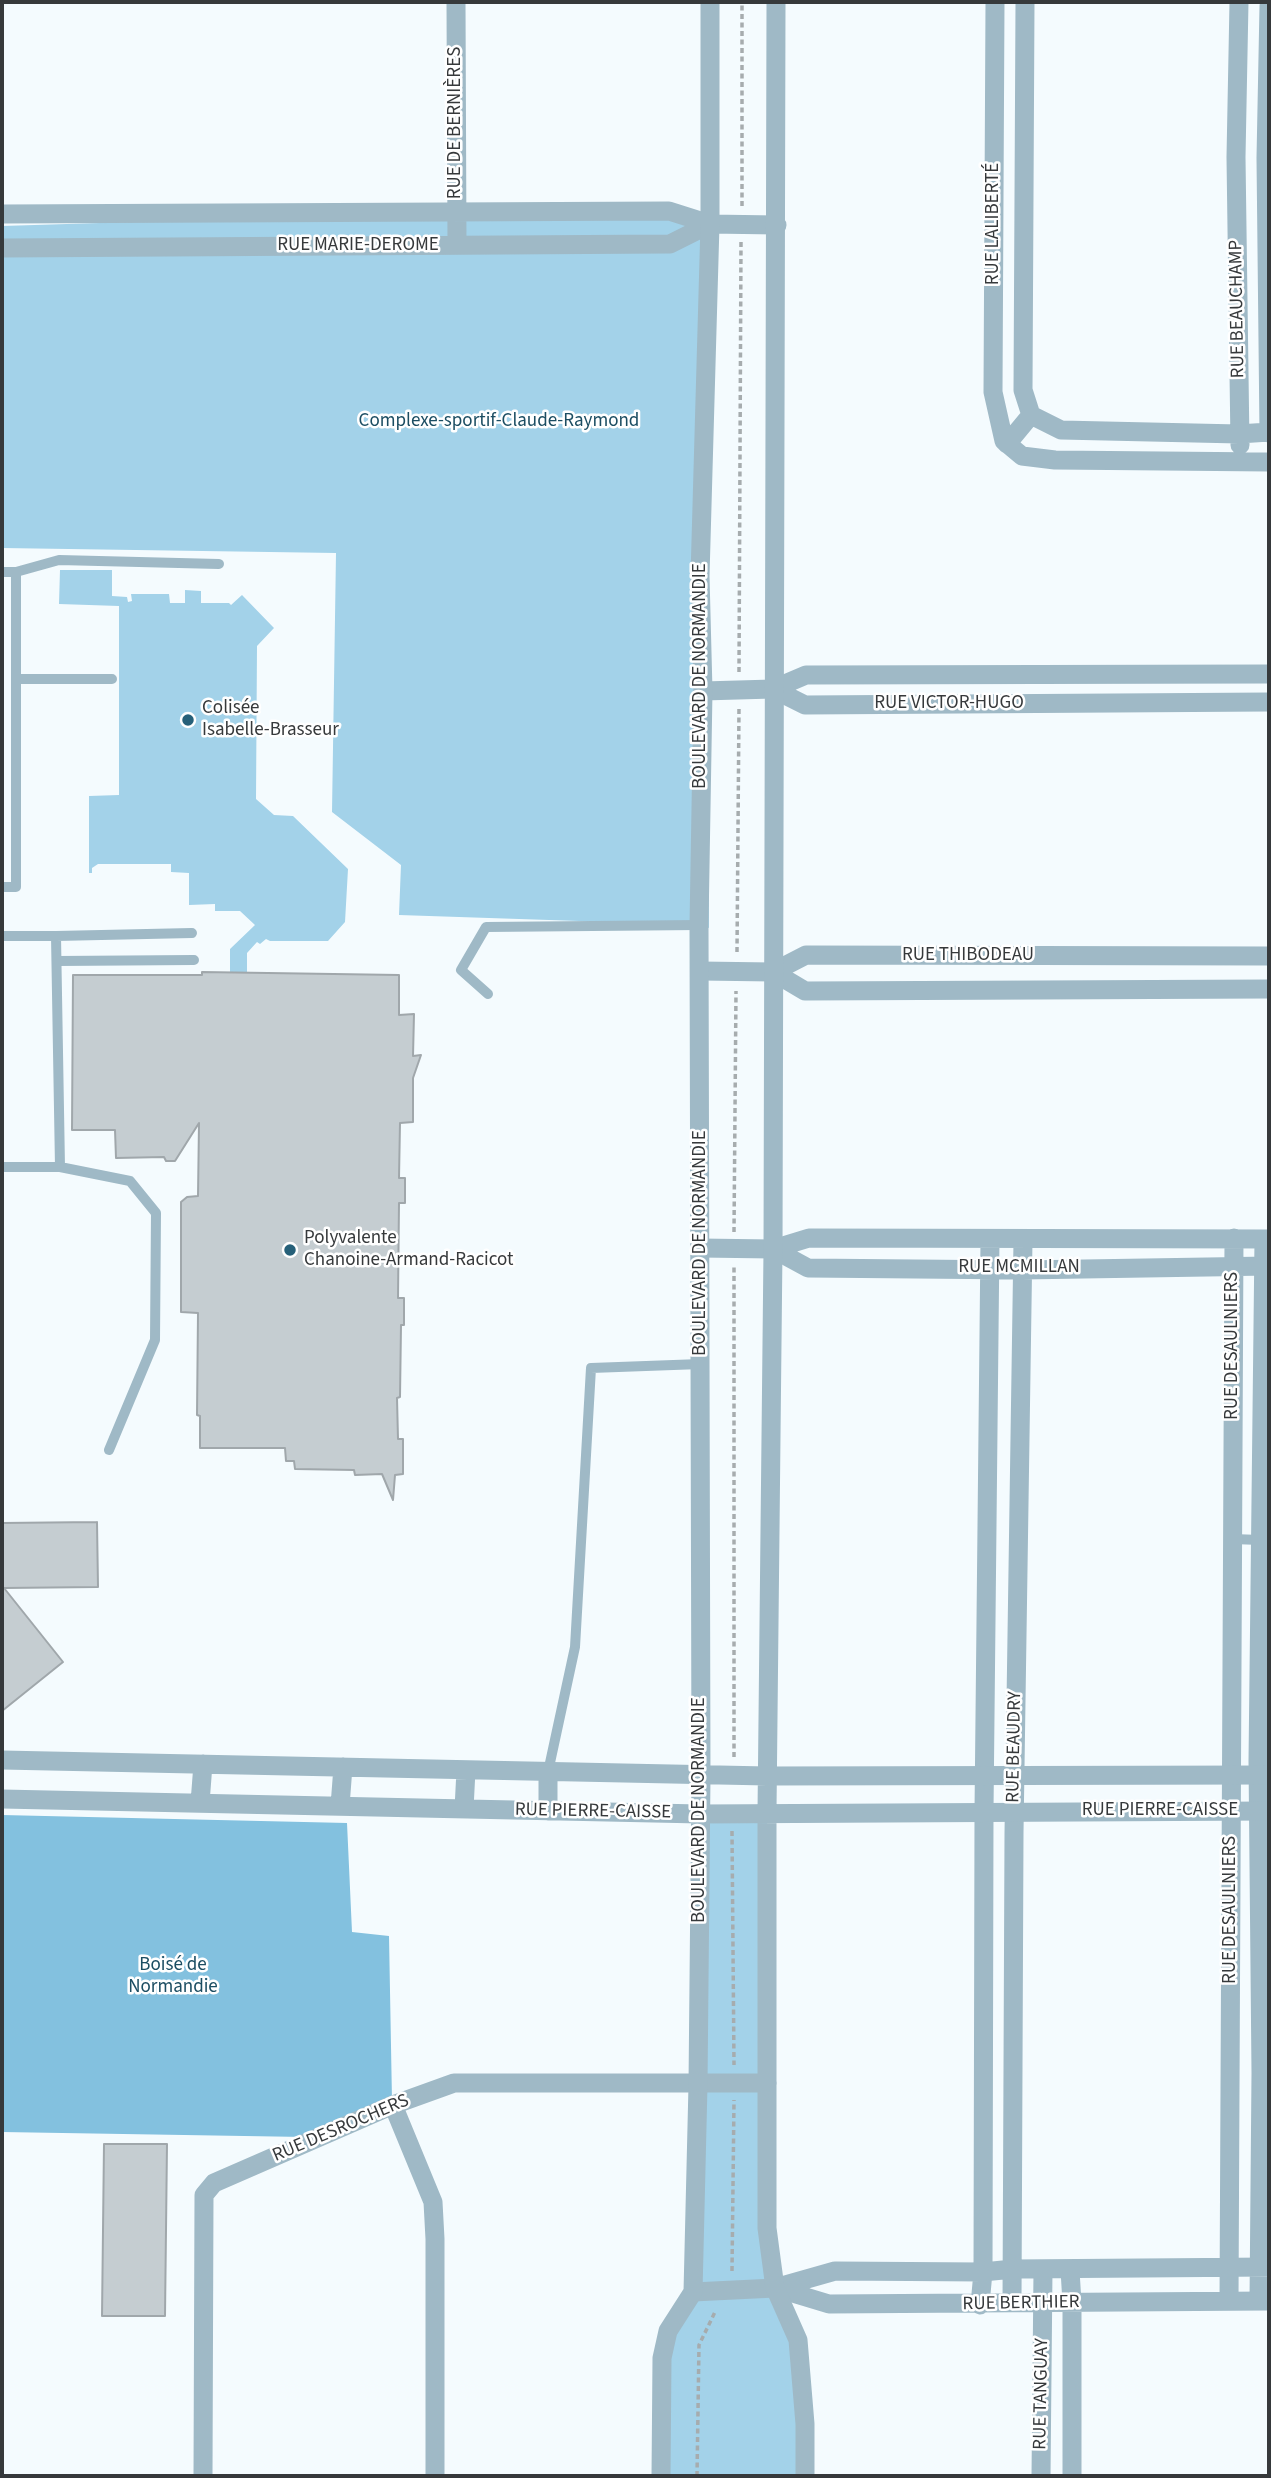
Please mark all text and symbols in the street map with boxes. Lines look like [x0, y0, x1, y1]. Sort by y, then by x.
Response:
street label: RUE DE BERNIÈRES [445, 47, 467, 199]
street label: RUE LALIBERTÉ [983, 163, 1005, 285]
street label: RUE MARIE-DEROME [277, 235, 439, 257]
street label: RUE BEAUCHAMP [1225, 240, 1251, 378]
park label: Complexe-sportif-Claude-Raymond [359, 411, 639, 433]
street label: BOULEVARD DE NORMANDIE [690, 563, 712, 789]
street label: RUE VICTOR-HUGO [874, 693, 1024, 715]
place label: Colisée Isabelle-Brasseur [202, 698, 339, 742]
marker: Colisée Isabelle-Brasseur [180, 712, 196, 728]
street label: RUE THIBODEAU [902, 945, 1034, 967]
street label: BOULEVARD DE NORMANDIE [690, 1130, 712, 1356]
place label: Polyvalente Chanoine-Armand-Racicot [304, 1228, 513, 1272]
marker: Polyvalente Chanoine-Armand-Racicot [282, 1242, 298, 1258]
street label: RUE MCMILLAN [958, 1257, 1080, 1279]
street label: RUE DESAULNIERS [1222, 1272, 1244, 1420]
street label: RUE BEAUDRY [1003, 1691, 1027, 1803]
street label: BOULEVARD DE NORMANDIE [689, 1697, 711, 1923]
street label: RUE PIERRE-CAISSE [515, 1799, 671, 1825]
street label: RUE PIERRE-CAISSE [1082, 1800, 1238, 1822]
street label: RUE DESAULNIERS [1220, 1836, 1242, 1984]
park label: Boisé de Normandie [128, 1955, 218, 1999]
street label: RUE DESROCHERS [269, 2090, 413, 2168]
street label: RUE BERTHIER [962, 2292, 1080, 2316]
street label: RUE TANGUAY [1030, 2338, 1054, 2450]

